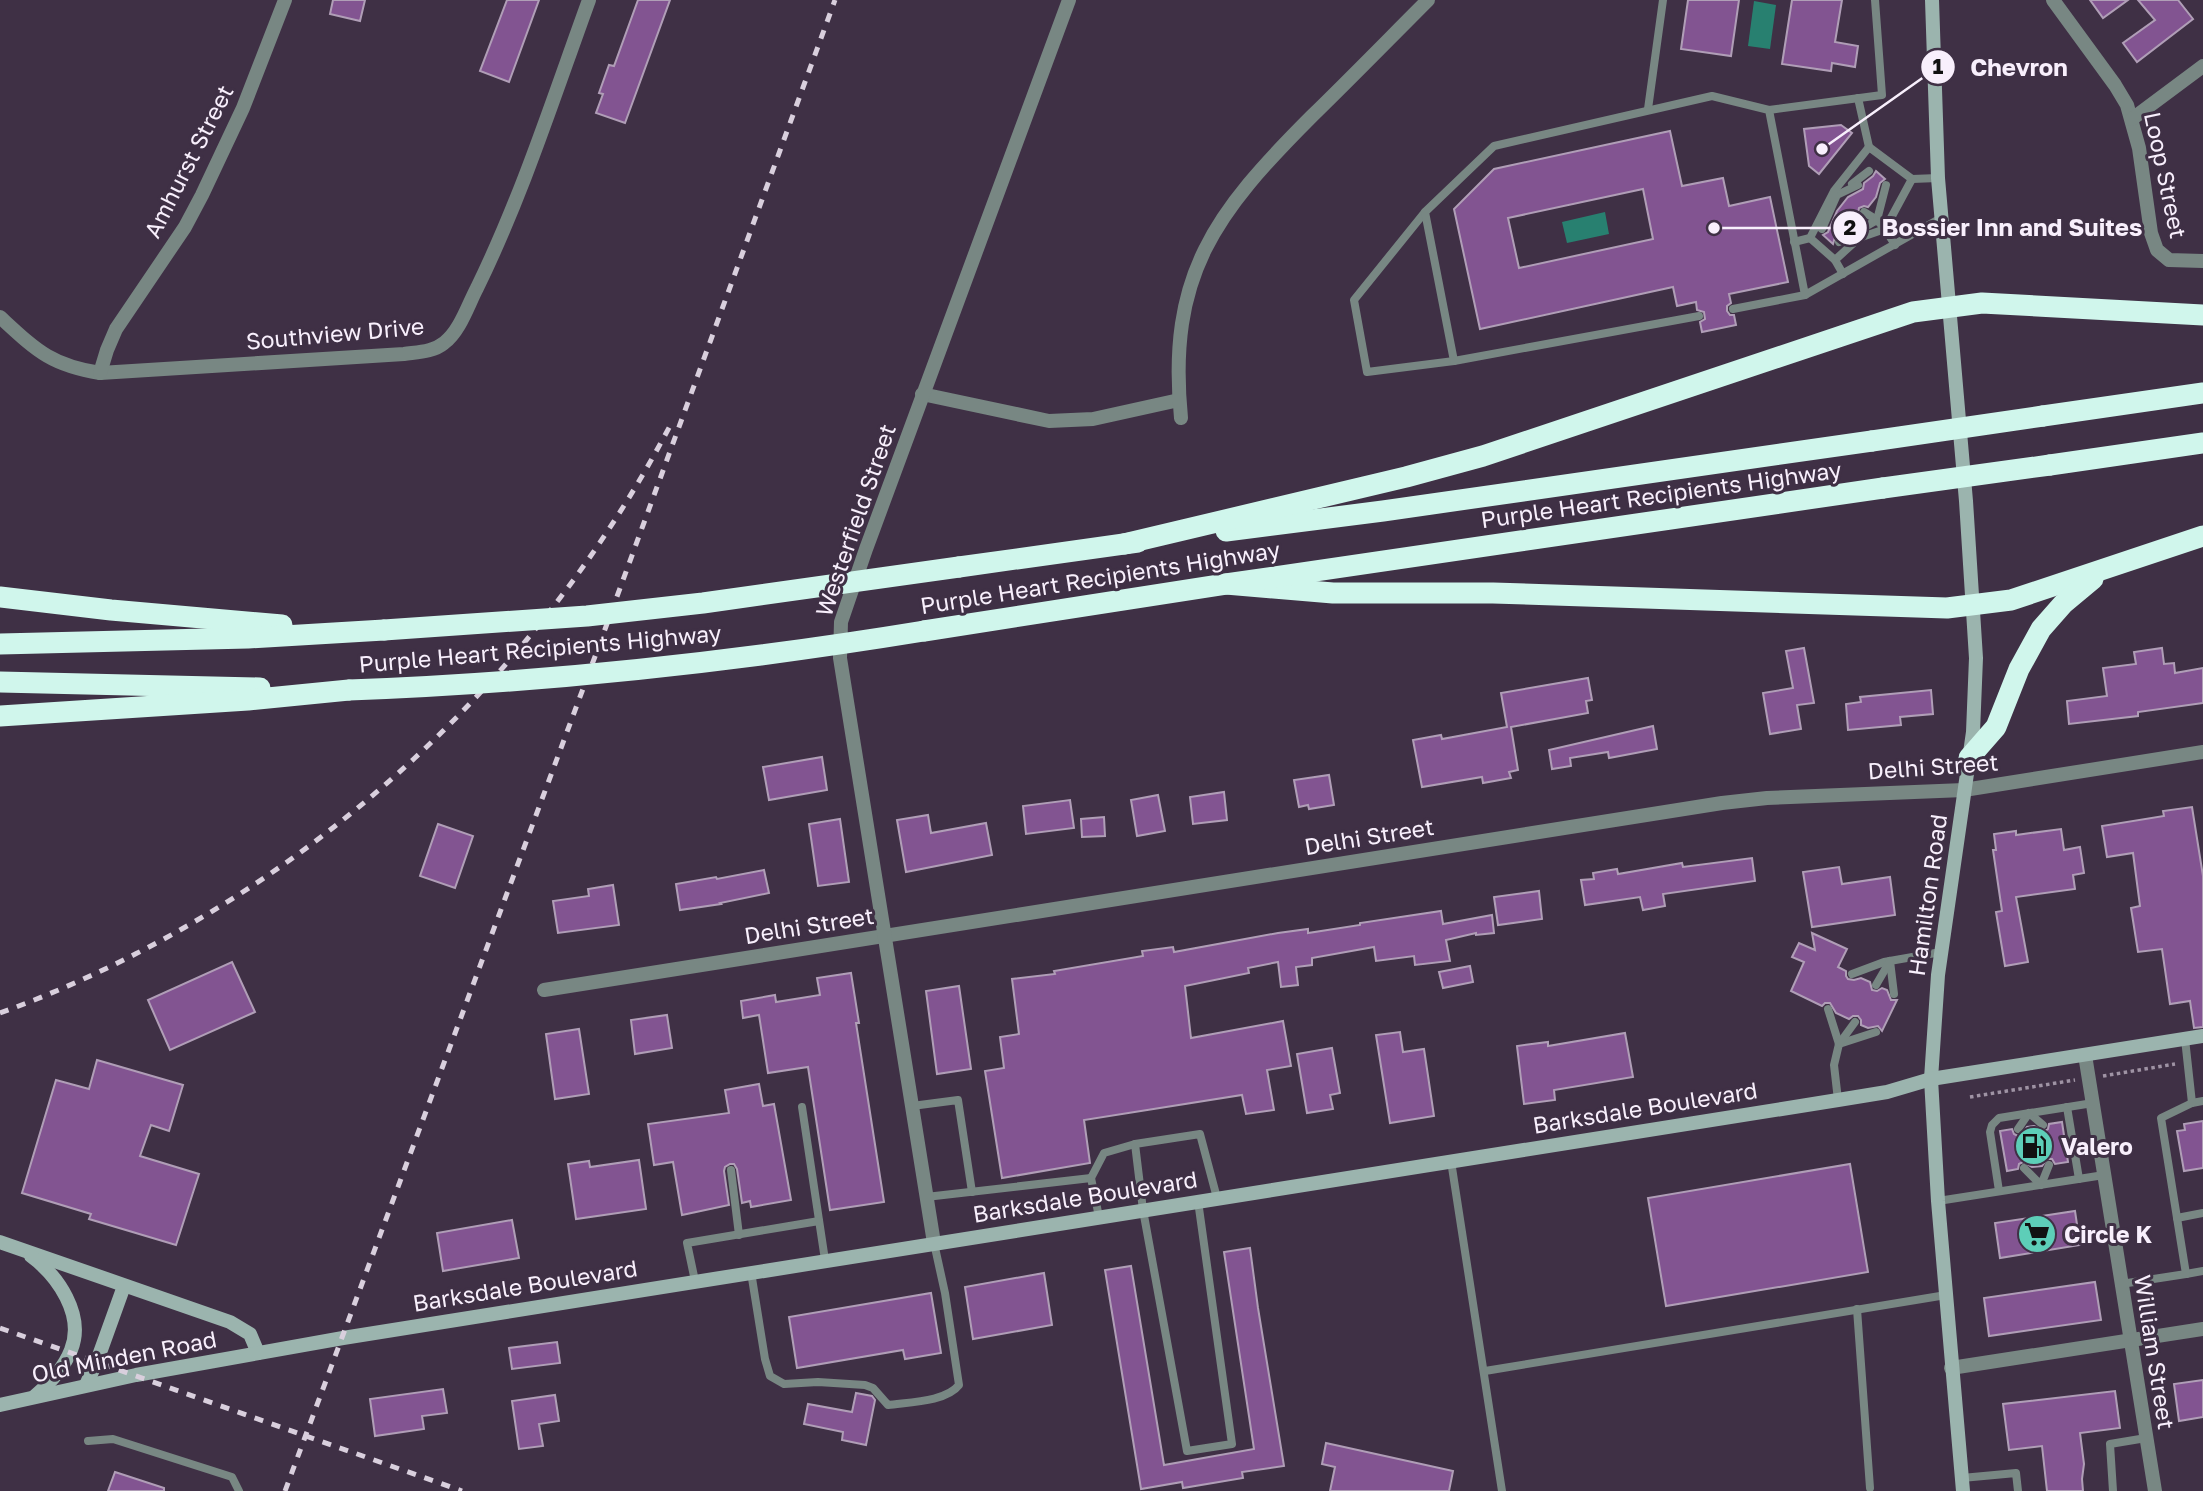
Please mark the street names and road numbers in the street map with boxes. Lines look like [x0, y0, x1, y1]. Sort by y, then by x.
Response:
street label: Amhurst Street [137, 80, 239, 242]
street label: Loop Street [2139, 109, 2193, 241]
street label: Southview Drive [245, 311, 425, 355]
street label: Westerfield Street [809, 420, 901, 620]
street label: Purple Heart Recipients Highway [1479, 455, 1843, 533]
street label: Purple Heart Recipients Highway [918, 535, 1282, 619]
street label: Purple Heart Recipients Highway [357, 618, 723, 678]
street label: Delhi Street [1867, 747, 1999, 785]
street label: Delhi Street [1302, 812, 1436, 860]
street label: Hamilton Road [1902, 812, 1952, 978]
street label: Delhi Street [742, 901, 876, 949]
street label: Barksdale Boulevard [1531, 1075, 1759, 1139]
street label: Barksdale Boulevard [971, 1164, 1199, 1228]
street label: Barksdale Boulevard [411, 1253, 639, 1317]
street label: William Street [2129, 1273, 2181, 1431]
street label: Old Minden Road [29, 1324, 219, 1388]

